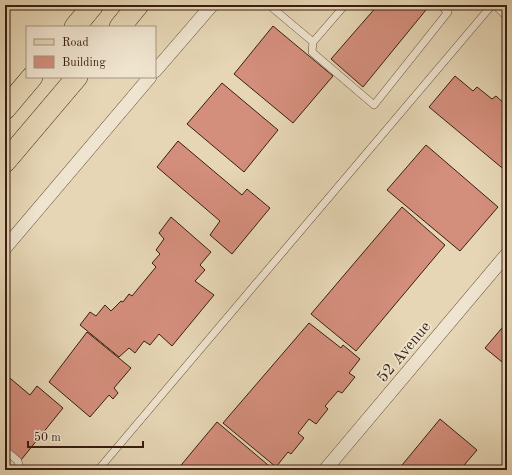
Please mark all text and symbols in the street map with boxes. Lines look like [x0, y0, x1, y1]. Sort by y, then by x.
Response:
legend [26, 26, 156, 78]
text: Road [62, 37, 89, 49]
text: Building [62, 57, 106, 69]
street label: 52 Avenue [375, 319, 434, 386]
scale bar [28, 423, 143, 449]
text: 50 m [34, 431, 61, 444]

